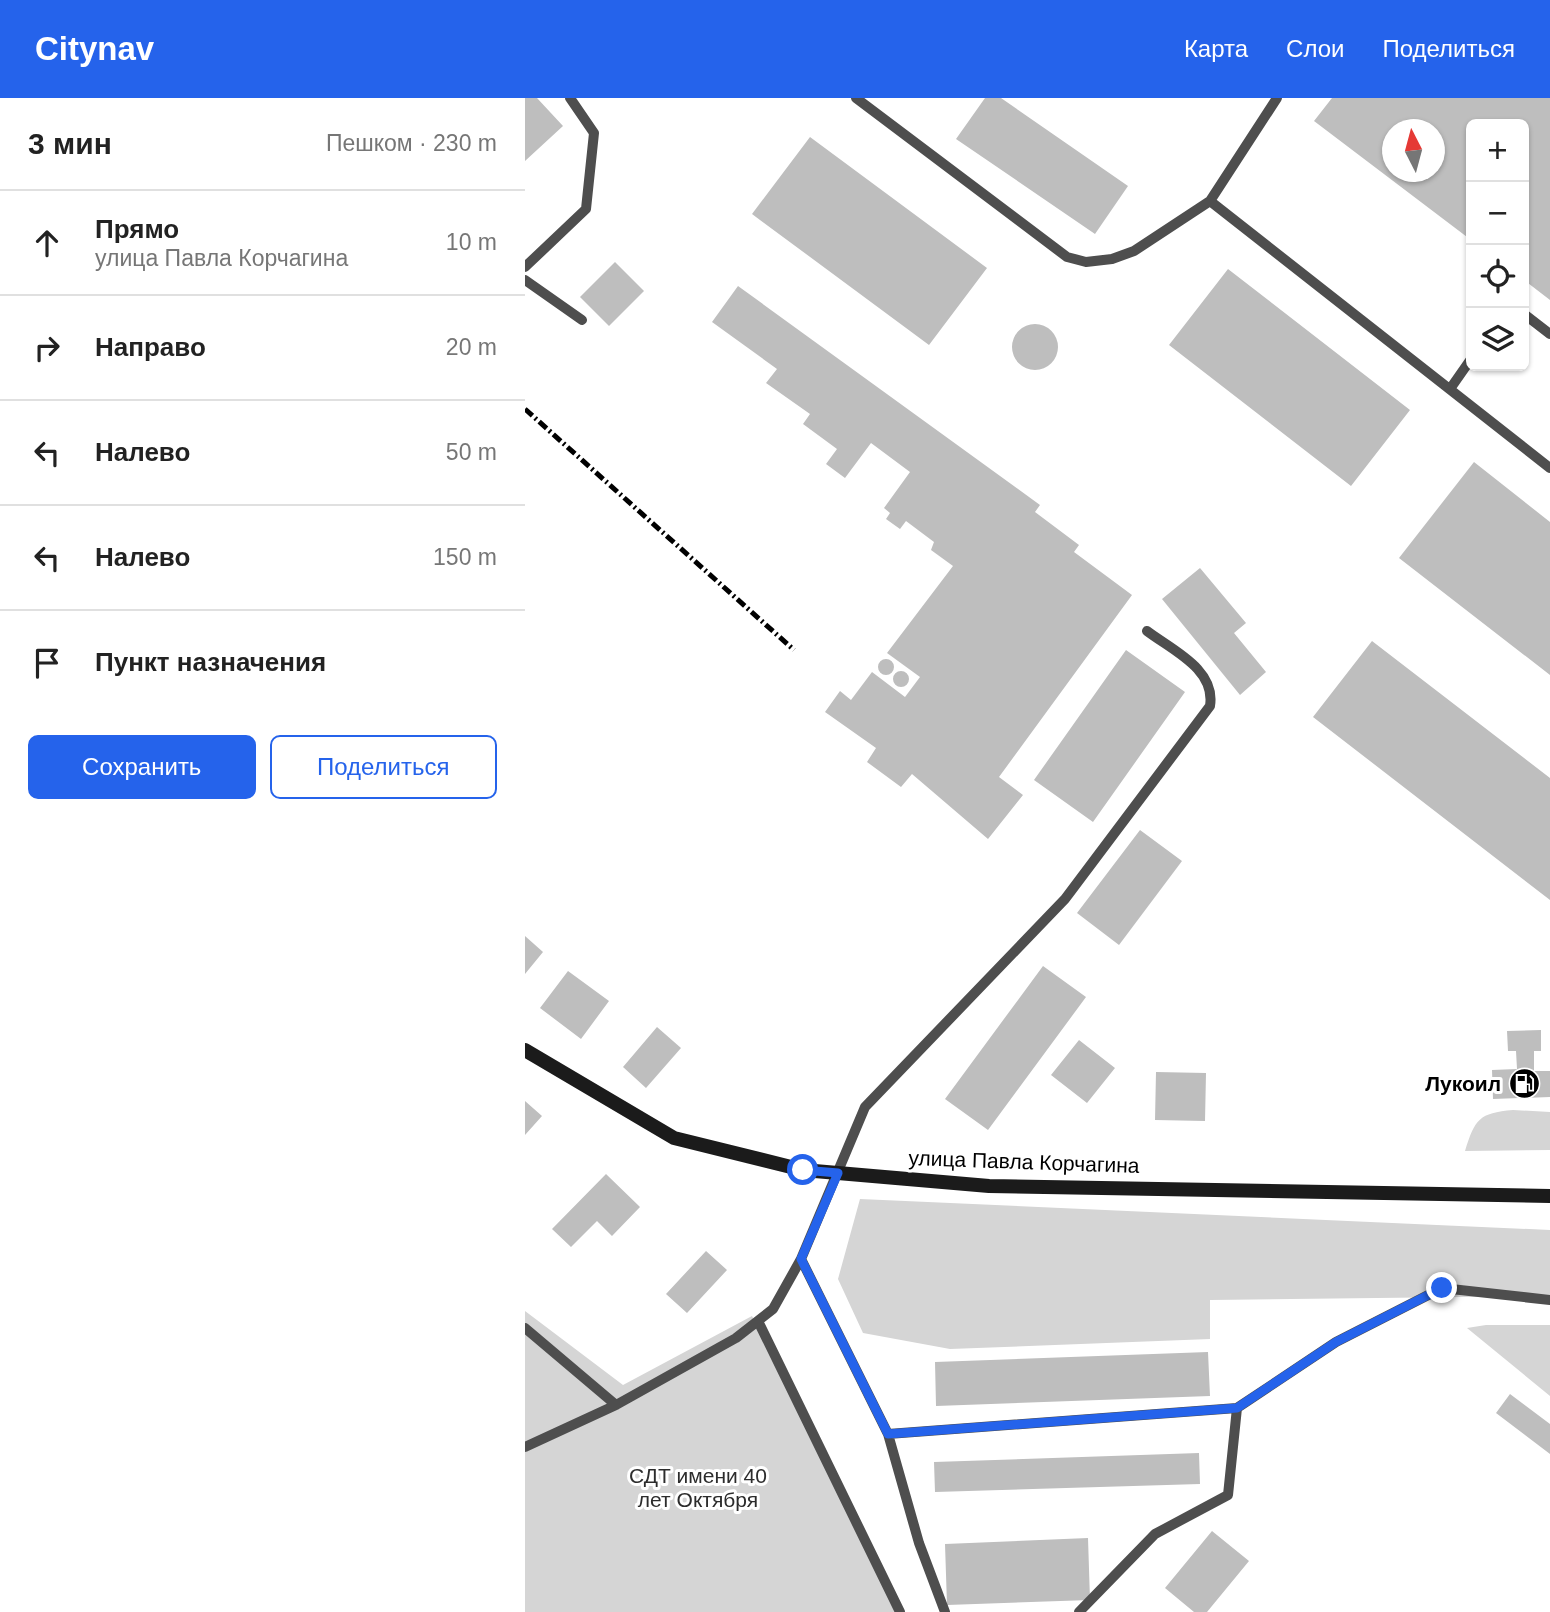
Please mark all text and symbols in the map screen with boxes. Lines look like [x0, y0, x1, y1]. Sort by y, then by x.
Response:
text: Citynav [35, 30, 154, 67]
text: Карта [1184, 35, 1248, 62]
text: Слои [1286, 35, 1344, 62]
text: Поделиться [1382, 35, 1515, 62]
north arrow [1382, 119, 1445, 182]
map controls [1466, 119, 1529, 371]
button: + [1466, 119, 1529, 182]
text: 3 мин [28, 127, 112, 160]
text: Пешком · 230 m [326, 130, 497, 156]
button: − [1466, 182, 1529, 245]
text: Прямо [95, 214, 179, 244]
icon: ahead [28, 224, 66, 262]
text: 10 m [446, 229, 497, 255]
text: улица Павла Корчагина [95, 245, 348, 271]
button: locate [1466, 245, 1529, 308]
button: layers [1466, 308, 1529, 371]
icon: right [28, 329, 66, 367]
text: Направо [95, 332, 206, 362]
text: 20 m [446, 334, 497, 360]
icon: left [28, 434, 66, 472]
text: Налево [95, 437, 190, 467]
text: 50 m [446, 439, 497, 465]
icon: left [28, 539, 66, 577]
text: Налево [95, 542, 190, 572]
text: 150 m [433, 544, 497, 570]
icon: arrive [28, 644, 66, 682]
text: Пункт назначения [95, 647, 326, 677]
button: Сохранить [28, 735, 256, 799]
button: Поделиться [270, 735, 497, 799]
fuel station icon: Лукоил [1507, 1067, 1541, 1101]
place label: Лукоил [1425, 1072, 1501, 1095]
street label: улица Павла Корчагина [908, 1146, 1140, 1177]
route start [787, 1154, 818, 1185]
route end [1426, 1272, 1457, 1303]
park label: СДТ имени 40 лет Октября [629, 1464, 767, 1511]

